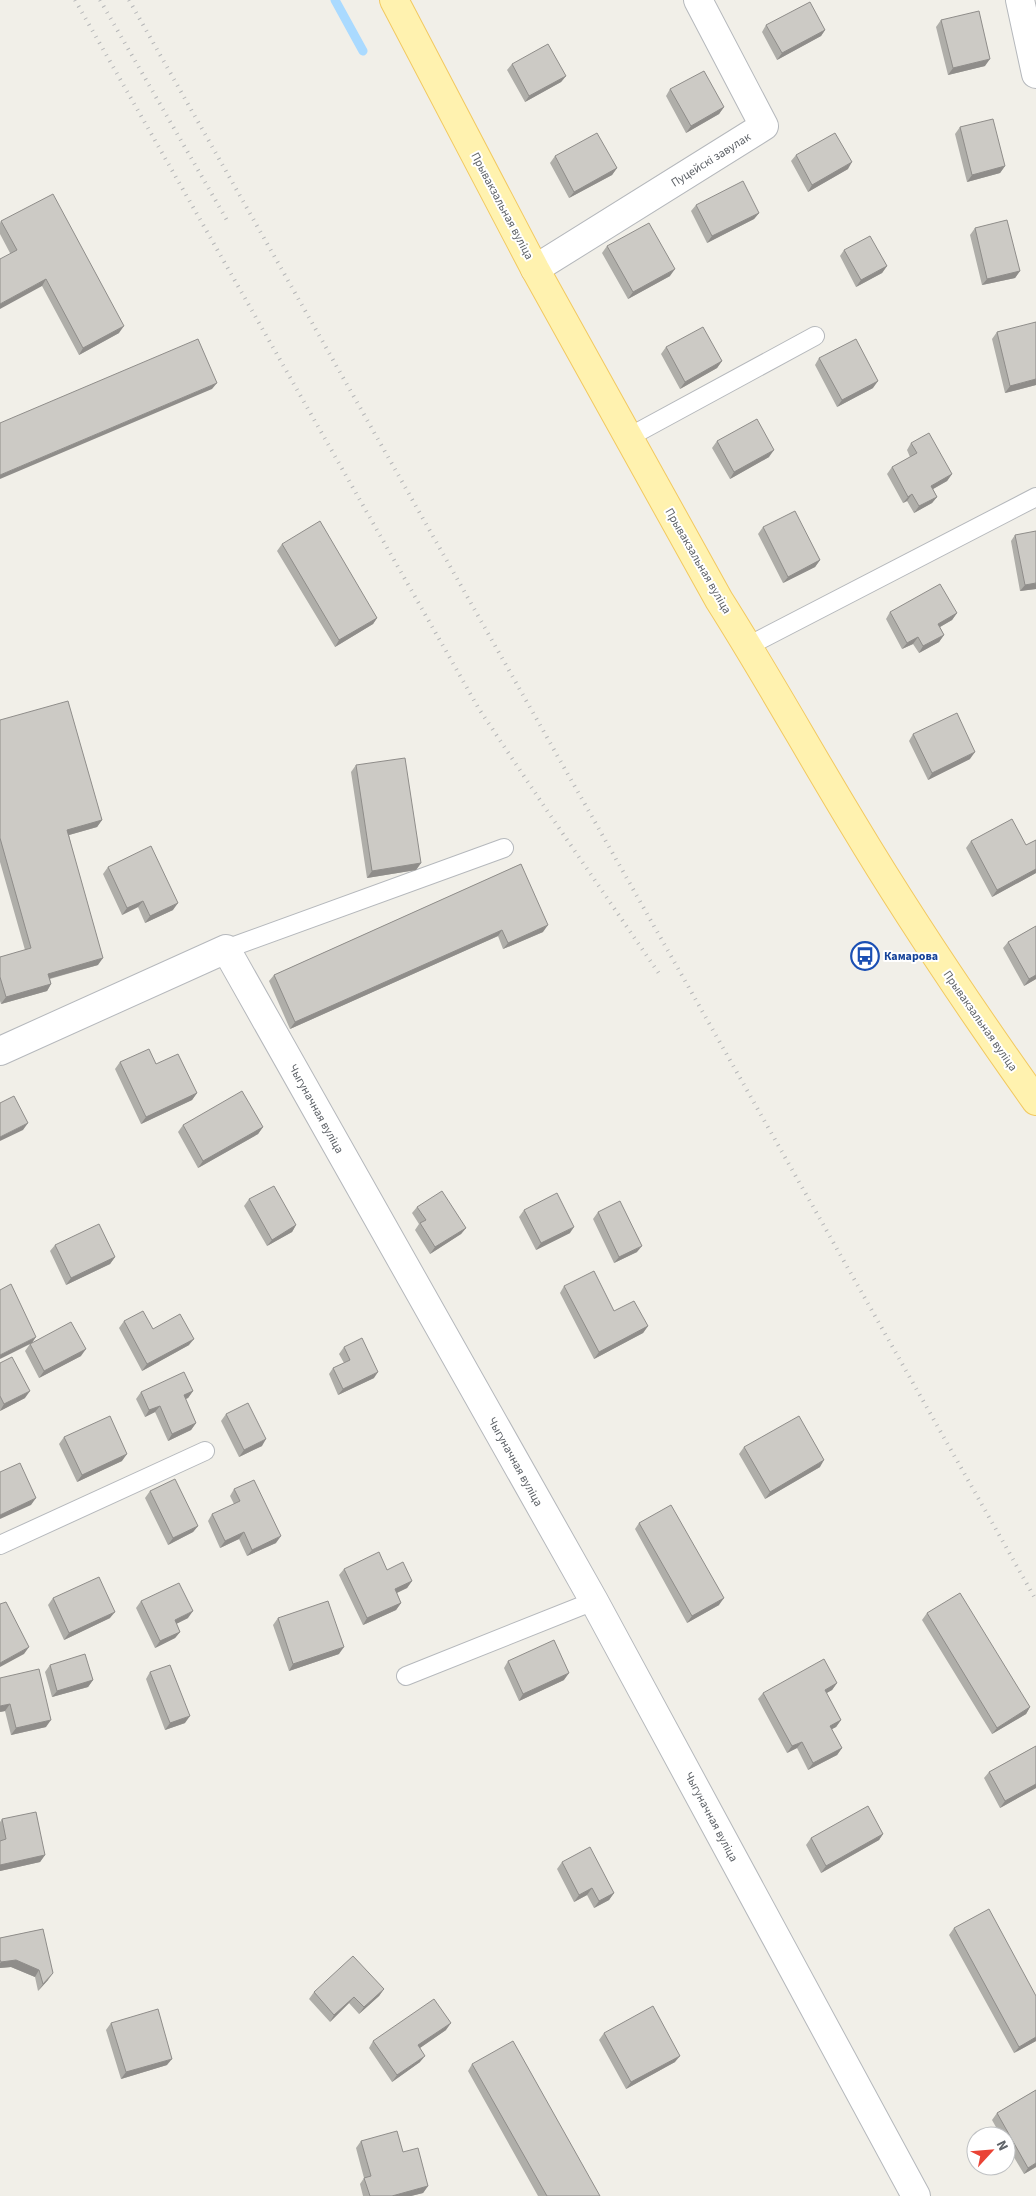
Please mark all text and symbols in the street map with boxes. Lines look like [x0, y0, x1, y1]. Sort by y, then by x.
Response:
street label: Пуцейскі завулак [668, 129, 754, 191]
street label: Прывакзальная вуліца [466, 149, 538, 263]
street label: Прывакзальная вуліца [661, 505, 735, 617]
bus stop icon: Камарова [850, 941, 880, 971]
place label: Камарова [884, 948, 938, 965]
street label: Прывакзальная вуліца [939, 967, 1021, 1075]
street label: Чыгуначная вуліца [284, 1061, 348, 1157]
street label: Чыгуначная вуліца [483, 1414, 547, 1510]
street label: Чыгуначная вуліца [680, 1769, 742, 1865]
north arrow [966, 2126, 1016, 2176]
text: N [991, 2137, 1013, 2154]

